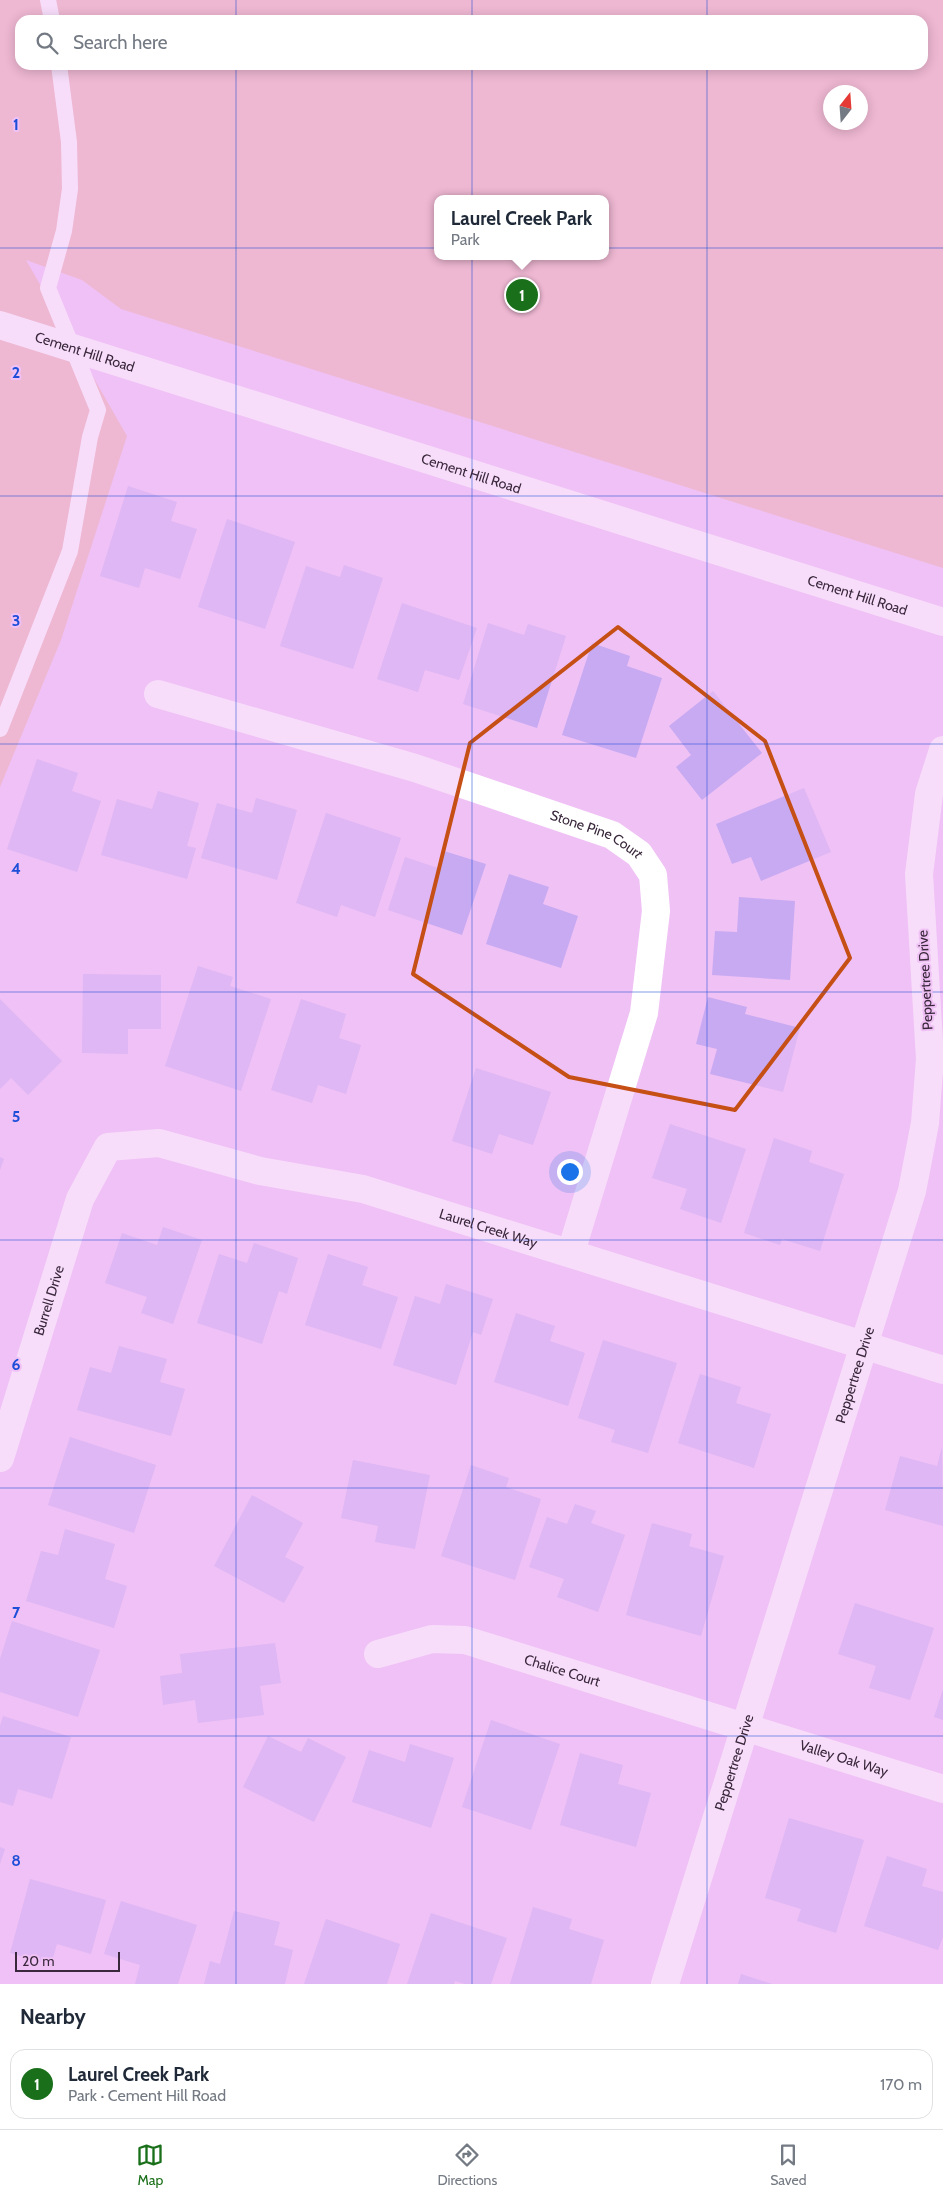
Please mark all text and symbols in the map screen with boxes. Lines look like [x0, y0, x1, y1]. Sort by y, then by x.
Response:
search box [15, 15, 928, 70]
icon: search [33, 29, 61, 57]
text: Search here [73, 31, 167, 54]
north arrow [823, 85, 868, 130]
text: 1 [13, 115, 19, 134]
popup [434, 195, 609, 260]
text: Laurel Creek Park [451, 207, 592, 230]
text: Park [451, 230, 480, 249]
pin: 1 [506, 276, 538, 314]
street label: Cement Hill Road [33, 328, 137, 376]
text: 2 [12, 363, 20, 382]
street label: Cement Hill Road [419, 449, 523, 498]
street label: Cement Hill Road [805, 571, 910, 619]
text: 3 [12, 611, 20, 630]
street label: Stone Pine Court [548, 806, 648, 861]
text: 4 [11, 859, 21, 878]
street label: Peppertree Drive [913, 930, 937, 1030]
text: 5 [12, 1107, 20, 1126]
your location [557, 1159, 583, 1185]
street label: Laurel Creek Way [437, 1204, 540, 1252]
street label: Burrell Drive [29, 1263, 68, 1338]
street label: Peppertree Drive [831, 1324, 878, 1425]
text: 6 [12, 1355, 21, 1374]
text: 7 [12, 1603, 21, 1622]
street label: Chalice Court [522, 1650, 603, 1691]
street label: Peppertree Drive [711, 1712, 757, 1813]
street label: Valley Oak Way [798, 1736, 890, 1780]
text: 8 [11, 1851, 21, 1870]
scale bar [15, 1949, 120, 1972]
text: 20 m [22, 1952, 55, 1970]
text: Nearby [20, 2004, 86, 2029]
text: Laurel Creek Park [68, 2063, 209, 2086]
text: 1 [34, 2075, 40, 2094]
text: 170 m [880, 2075, 922, 2094]
text: Park · Cement Hill Road [68, 2086, 226, 2105]
tab: Map [136, 2141, 164, 2189]
tab: Directions [437, 2141, 497, 2189]
tab: Saved [770, 2141, 807, 2189]

